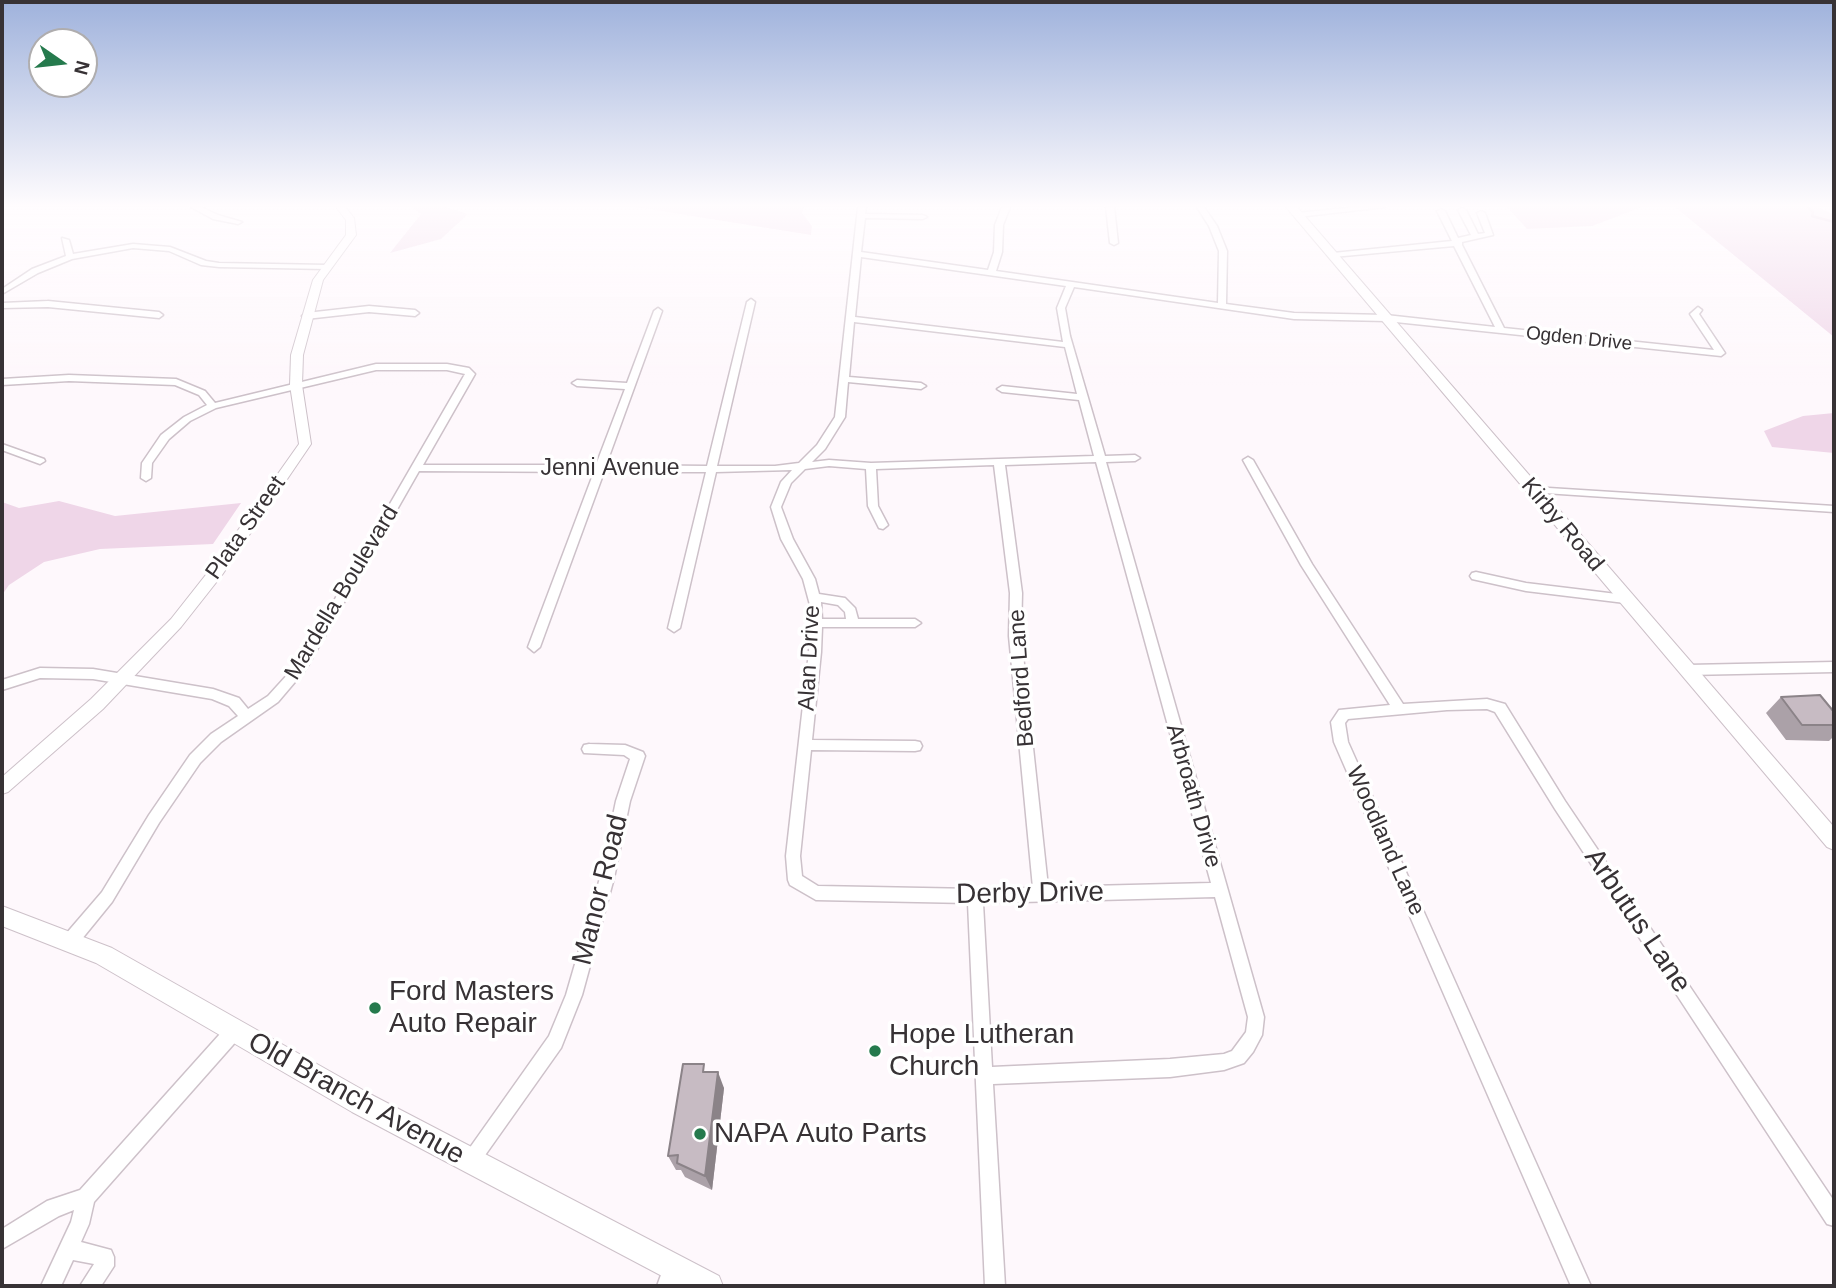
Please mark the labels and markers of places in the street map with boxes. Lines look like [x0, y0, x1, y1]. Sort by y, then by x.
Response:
place label: Ford Masters Auto Repair [389, 975, 554, 1041]
marker: Ford Masters Auto Repair [367, 1000, 383, 1016]
place label: Hope Lutheran Church [889, 1018, 1074, 1084]
marker: Hope Lutheran Church [867, 1043, 883, 1059]
place label: NAPA Auto Parts [714, 1117, 927, 1151]
marker: NAPA Auto Parts [692, 1126, 708, 1142]

